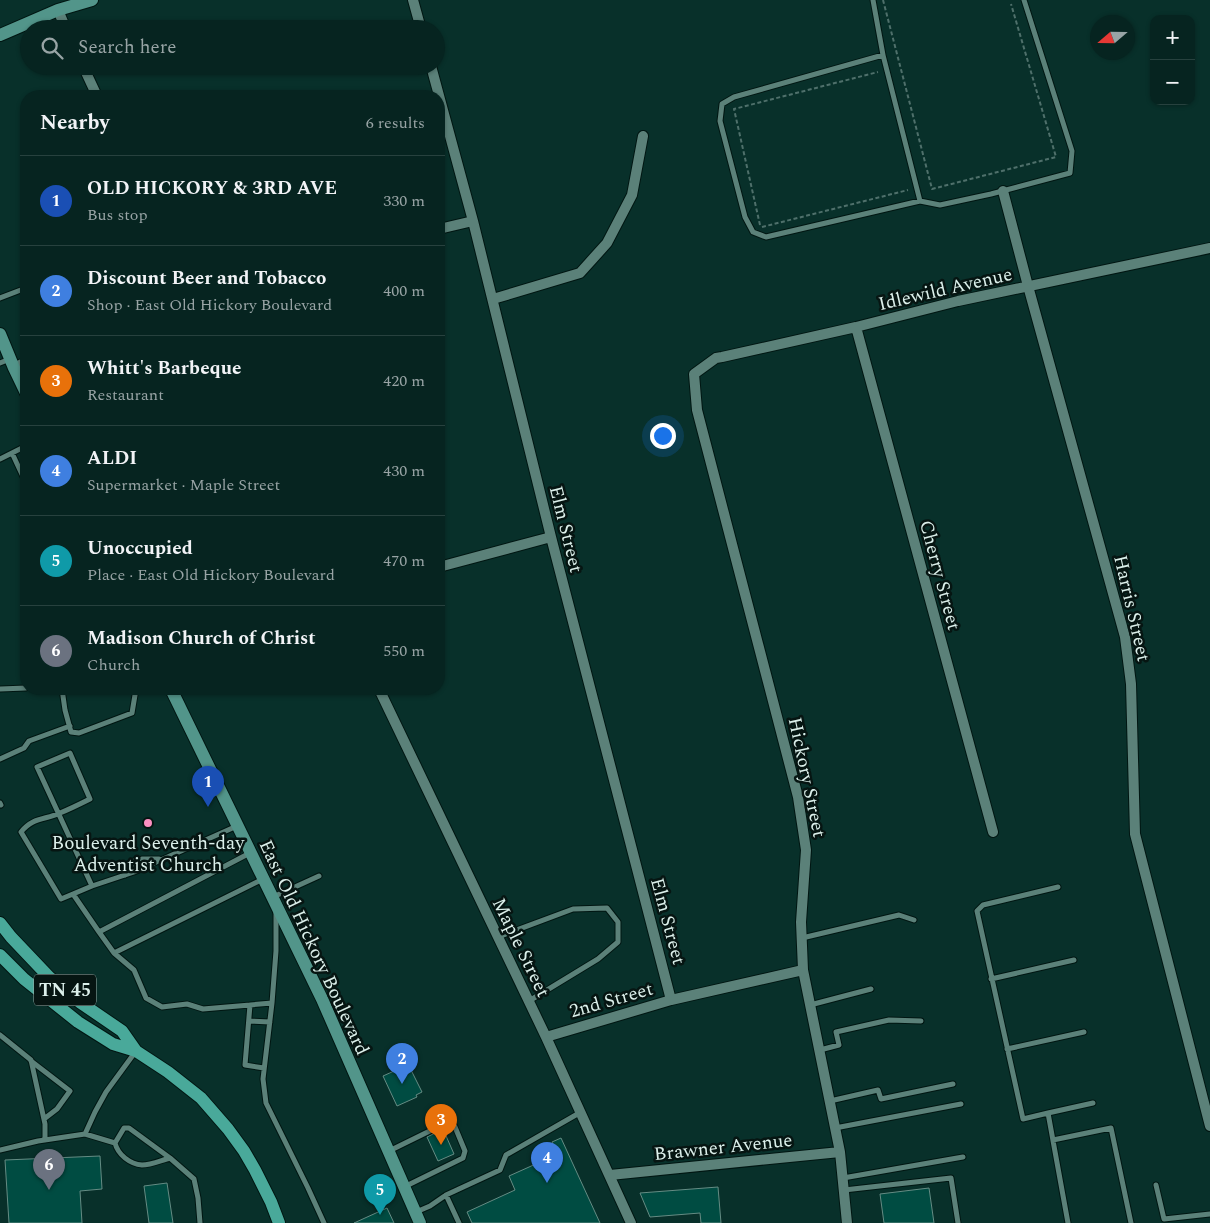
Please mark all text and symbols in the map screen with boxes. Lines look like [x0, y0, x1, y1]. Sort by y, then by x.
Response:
north arrow [1090, 15, 1135, 60]
map controls [1150, 15, 1195, 105]
button: + [1150, 15, 1195, 60]
search box [20, 20, 445, 75]
text: Search here [78, 33, 177, 62]
icon: search [38, 34, 66, 62]
button: − [1150, 60, 1195, 105]
text: Nearby [40, 107, 110, 139]
text: 6 results [366, 111, 425, 135]
text: OLD HICKORY & 3RD AVE [87, 174, 337, 203]
text: 1 [52, 189, 60, 213]
text: 330 m [383, 189, 425, 213]
text: Bus stop [87, 203, 148, 227]
street label: Idlewild Avenue [875, 260, 1015, 319]
text: Discount Beer and Tobacco [87, 264, 326, 293]
text: 2 [52, 279, 60, 303]
text: 400 m [383, 279, 425, 303]
text: Shop · East Old Hickory Boulevard [87, 293, 332, 317]
text: Whitt's Barbeque [87, 354, 241, 383]
text: 3 [52, 369, 60, 393]
text: 420 m [383, 369, 425, 393]
text: Restaurant [87, 383, 164, 407]
your location [650, 423, 676, 449]
text: ALDI [87, 444, 137, 473]
text: 4 [52, 459, 60, 483]
text: 430 m [383, 459, 425, 483]
text: Supermarket · Maple Street [87, 473, 280, 497]
street label: Elm Street [541, 483, 590, 576]
street label: Cherry Street [911, 517, 968, 634]
text: Unoccupied [87, 534, 193, 563]
text: 5 [52, 549, 60, 573]
text: 470 m [383, 549, 425, 573]
street label: Harris Street [1105, 552, 1158, 665]
text: Place · East Old Hickory Boulevard [87, 563, 335, 587]
text: Madison Church of Christ [87, 624, 316, 653]
text: 6 [52, 639, 60, 663]
text: 550 m [383, 639, 425, 663]
text: Church [87, 653, 140, 677]
street label: Hickory Street [780, 715, 833, 840]
pin: 1 [192, 766, 224, 807]
marker: Boulevard Seventh-day Adventist Church [142, 817, 154, 829]
place label: Boulevard Seventh-day Adventist Church [52, 829, 245, 880]
street label: East Old Hickory Boulevard [251, 835, 376, 1060]
street label: Elm Street [642, 875, 693, 968]
street label: Maple Street [484, 893, 557, 1003]
road number: TN 45 [34, 974, 96, 1006]
street label: 2nd Street [566, 975, 657, 1026]
pin: 2 [386, 1043, 418, 1084]
pin: 3 [425, 1104, 457, 1145]
street label: Brawner Avenue [652, 1126, 794, 1169]
pin: 4 [531, 1142, 563, 1183]
pin: 6 [33, 1149, 65, 1190]
pin: 5 [364, 1174, 396, 1215]

